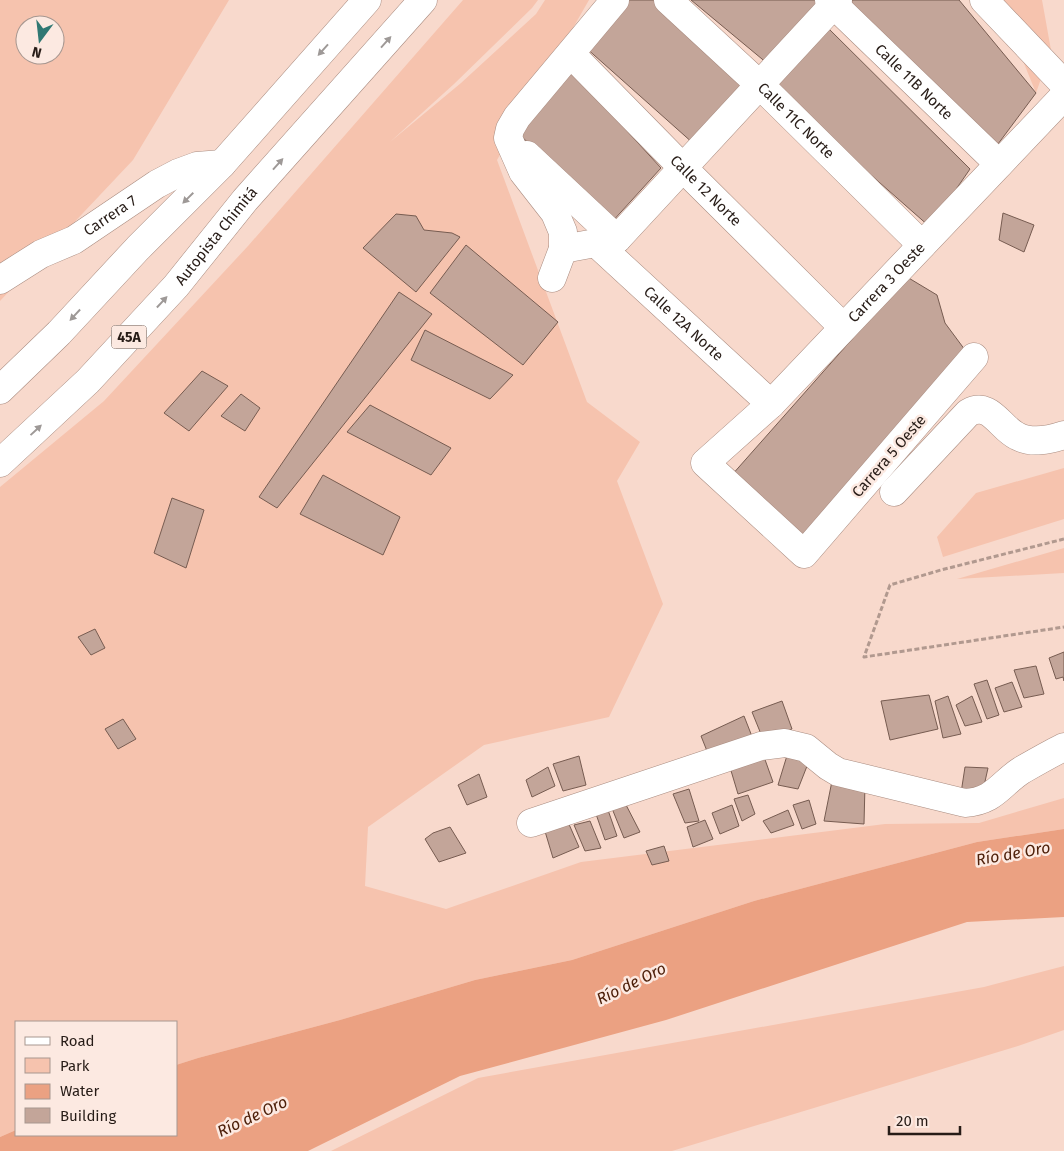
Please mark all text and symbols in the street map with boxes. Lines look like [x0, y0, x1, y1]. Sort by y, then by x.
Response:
north arrow [15, 15, 65, 65]
one-way arrow [380, 37, 392, 49]
street label: Calle 11B Norte [871, 40, 957, 124]
text: N [30, 43, 43, 61]
one-way arrow [318, 43, 329, 56]
street label: Calle 11C Norte [754, 79, 838, 162]
street label: Calle 12 Norte [666, 151, 745, 230]
one-way arrow [272, 157, 283, 170]
street label: Autopista Chimitá [171, 183, 261, 289]
street label: Carrera 7 [80, 191, 140, 240]
one-way arrow [182, 192, 194, 204]
street label: Carrera 3 Oeste [844, 239, 929, 326]
street label: Calle 12A Norte [640, 282, 727, 365]
one-way arrow [156, 296, 168, 308]
one-way arrow [69, 309, 81, 321]
road number: 45A [112, 326, 146, 348]
street label: Carrera 5 Oeste [848, 411, 930, 501]
one-way arrow [30, 424, 42, 436]
water label: Río de Oro [974, 838, 1052, 869]
water label: Río de Oro [593, 958, 669, 1008]
legend [15, 1021, 178, 1136]
text: Road [60, 1032, 95, 1050]
text: Park [60, 1057, 90, 1075]
text: Water [60, 1082, 99, 1100]
water label: Río de Oro [214, 1092, 290, 1141]
scale bar [889, 1104, 960, 1136]
text: Building [60, 1107, 116, 1125]
text: 20 m [896, 1112, 929, 1130]

